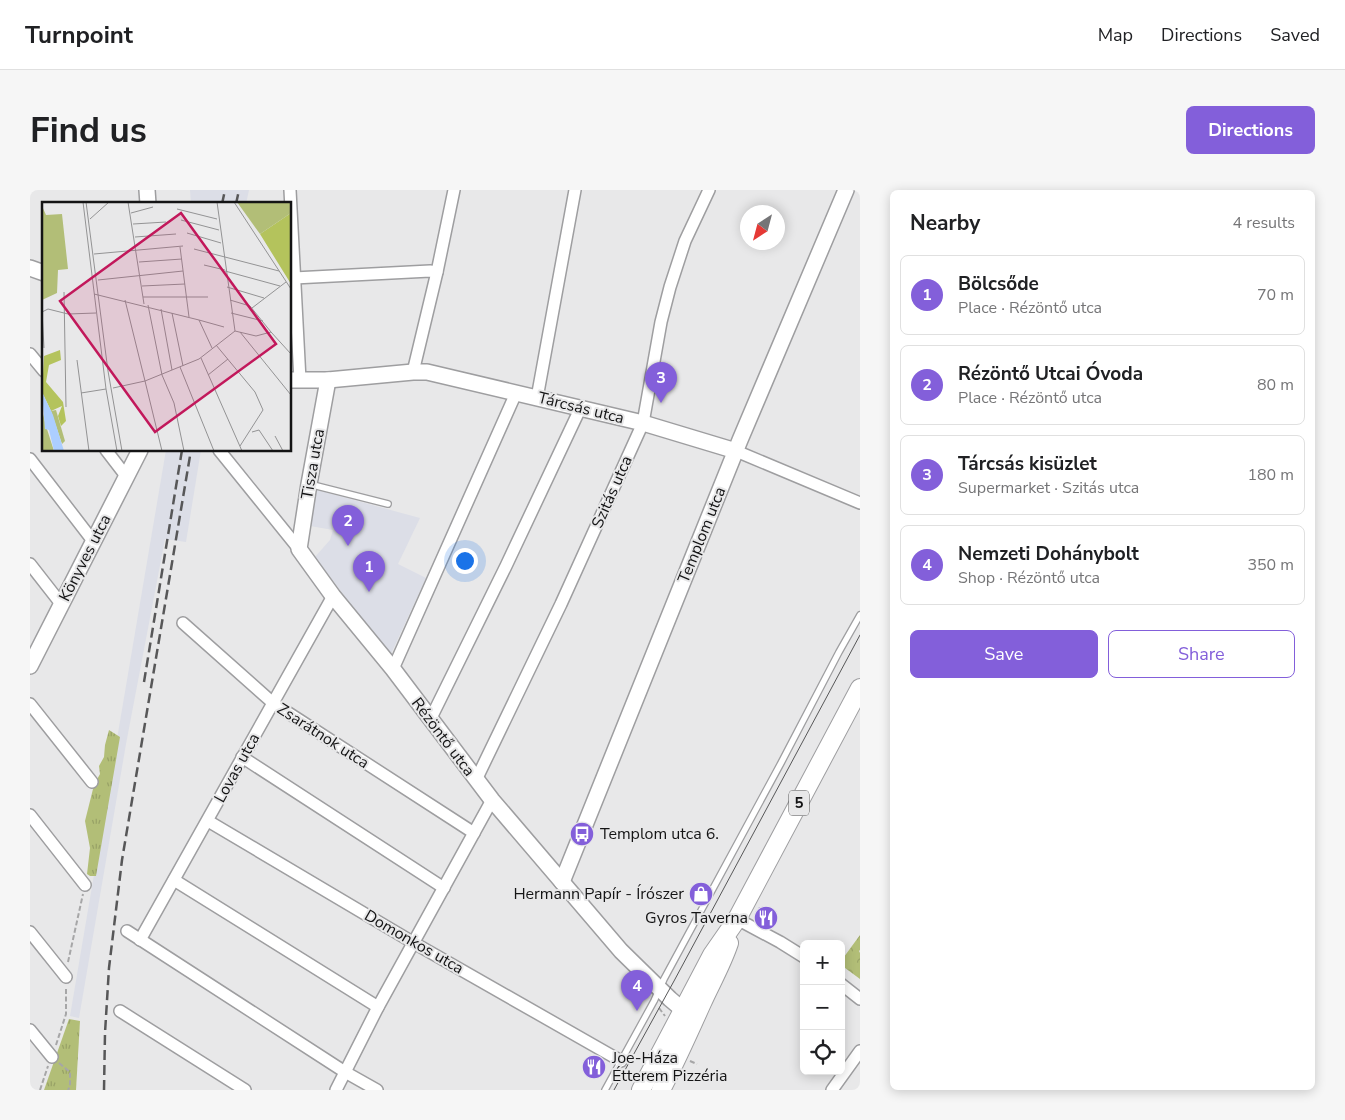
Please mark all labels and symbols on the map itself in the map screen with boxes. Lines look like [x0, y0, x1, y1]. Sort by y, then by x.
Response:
inset map [42, 202, 291, 451]
north arrow [740, 205, 785, 250]
pin: 3 [645, 362, 677, 403]
street label: Tárcsás utca [536, 387, 626, 429]
street label: Tisza utca [296, 427, 330, 501]
street label: Szitás utca [586, 452, 638, 532]
street label: Templom utca [673, 484, 731, 586]
pin: 2 [332, 505, 364, 546]
street label: Könyves utca [54, 511, 116, 605]
your location [452, 548, 478, 574]
pin: 1 [353, 551, 385, 592]
street label: Rézöntő utca [406, 693, 480, 781]
street label: Zsarátnok utca [273, 698, 373, 774]
street label: Lovas utca [209, 729, 265, 807]
road number: 5 [789, 790, 809, 816]
bus stop icon: Templom utca 6. [569, 821, 595, 847]
place label: Templom utca 6. [600, 823, 719, 845]
shop icon: Hermann Papír - Írószer [688, 881, 714, 907]
place label: Hermann Papír - Írószer [513, 883, 684, 905]
street label: Domonkos utca [360, 905, 468, 979]
restaurant icon: Gyros Taverna [753, 905, 779, 931]
place label: Gyros Taverna [645, 907, 748, 929]
pin: 4 [621, 970, 653, 1011]
place label: Joe-Háza Étterem Pizzéria [611, 1047, 728, 1087]
restaurant icon: Joe-Háza Étterem Pizzéria [581, 1054, 607, 1080]

